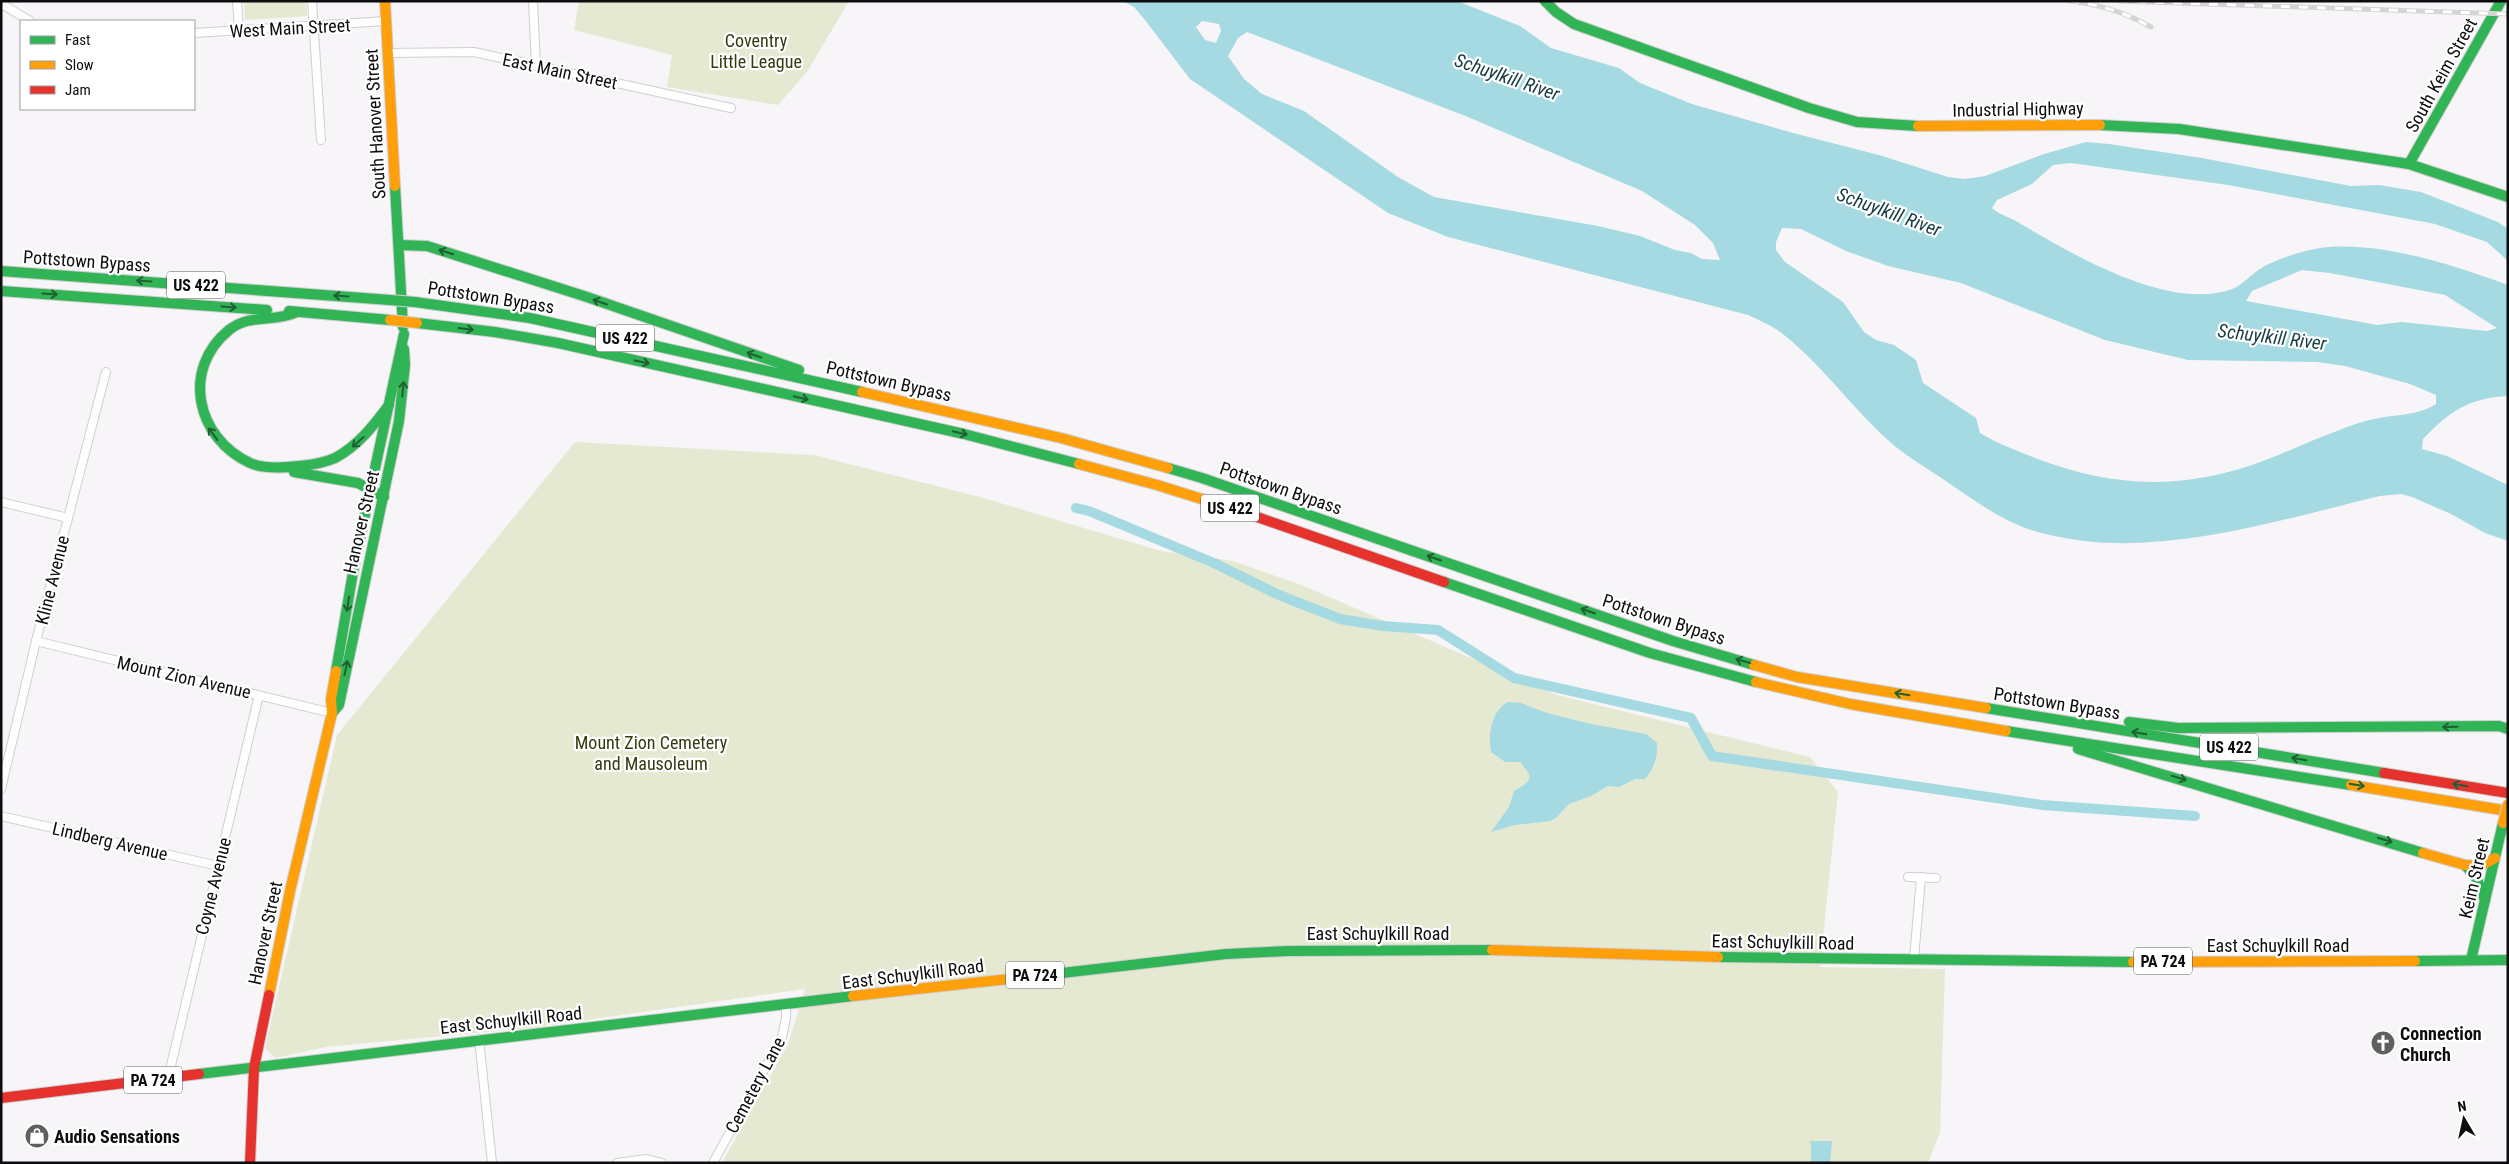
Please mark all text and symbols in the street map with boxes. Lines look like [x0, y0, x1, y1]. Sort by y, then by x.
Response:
street label: West Main Street [229, 14, 351, 42]
street label: South Keim Street [2401, 14, 2481, 136]
legend [20, 20, 195, 110]
park label: Coventry Little League [710, 30, 802, 72]
text: Fast [65, 31, 90, 49]
street label: South Hanover Street [361, 48, 389, 200]
water label: Schuylkill River [1452, 48, 1563, 106]
street label: East Main Street [501, 49, 619, 93]
text: Slow [65, 56, 94, 74]
text: Jam [65, 81, 91, 99]
street label: Industrial Highway [1952, 97, 2084, 121]
water label: Schuylkill River [1834, 183, 1945, 242]
street label: Pottstown Bypass [23, 246, 151, 276]
one-way arrow [438, 246, 454, 256]
road number: US 422 [167, 272, 225, 298]
one-way arrow [137, 277, 153, 286]
street label: Pottstown Bypass [426, 277, 556, 317]
one-way arrow [42, 290, 58, 299]
one-way arrow [334, 291, 350, 301]
one-way arrow [593, 296, 609, 306]
one-way arrow [221, 302, 237, 312]
water label: Schuylkill River [2216, 319, 2328, 355]
one-way arrow [457, 324, 473, 334]
road number: US 422 [596, 324, 654, 352]
one-way arrow [746, 349, 762, 359]
street label: Pottstown Bypass [824, 356, 954, 406]
one-way arrow [634, 358, 650, 367]
one-way arrow [398, 381, 408, 397]
one-way arrow [792, 394, 808, 403]
one-way arrow [208, 427, 218, 441]
one-way arrow [951, 429, 967, 438]
one-way arrow [351, 436, 364, 448]
street label: Pottstown Bypass [1217, 457, 1345, 519]
street label: Hanover Street [339, 468, 383, 576]
road number: US 422 [1201, 494, 1259, 522]
street label: Kline Avenue [31, 533, 73, 627]
one-way arrow [1427, 553, 1443, 562]
street label: Pottstown Bypass [1600, 589, 1728, 649]
one-way arrow [343, 596, 353, 612]
one-way arrow [1581, 606, 1596, 615]
street label: Mount Zion Avenue [115, 651, 253, 703]
one-way arrow [1735, 655, 1751, 665]
one-way arrow [342, 660, 352, 676]
street label: Pottstown Bypass [1992, 683, 2122, 723]
one-way arrow [1894, 688, 1910, 698]
one-way arrow [2442, 722, 2458, 732]
one-way arrow [2131, 727, 2147, 737]
park label: Mount Zion Cemetery and Mausoleum [575, 732, 728, 774]
road number: US 422 [2200, 734, 2258, 760]
one-way arrow [2292, 753, 2308, 763]
one-way arrow [2171, 774, 2187, 784]
one-way arrow [2452, 779, 2468, 789]
one-way arrow [2348, 781, 2364, 791]
street label: Lindberg Avenue [50, 818, 170, 864]
street label: Coyne Avenue [191, 835, 235, 937]
one-way arrow [2377, 836, 2393, 846]
street label: Keim Street [2455, 836, 2493, 920]
street label: Hanover Street [244, 879, 286, 987]
street label: East Schuylkill Road [1307, 923, 1449, 944]
street label: East Schuylkill Road [1711, 930, 1855, 954]
street label: East Schuylkill Road [2207, 935, 2349, 956]
road number: PA 724 [2134, 948, 2192, 974]
street label: East Schuylkill Road [841, 955, 985, 993]
road number: PA 724 [1006, 962, 1064, 988]
street label: East Schuylkill Road [439, 1002, 583, 1038]
place label: Connection Church [2400, 1023, 2482, 1065]
church icon: Connection Church [2370, 1030, 2396, 1056]
street label: Cemetery Lane [721, 1033, 789, 1137]
road number: PA 724 [124, 1066, 182, 1094]
north arrow [2439, 1094, 2489, 1144]
text: N [2456, 1098, 2467, 1115]
shop icon: Audio Sensations [24, 1123, 50, 1149]
place label: Audio Sensations [54, 1126, 180, 1147]

